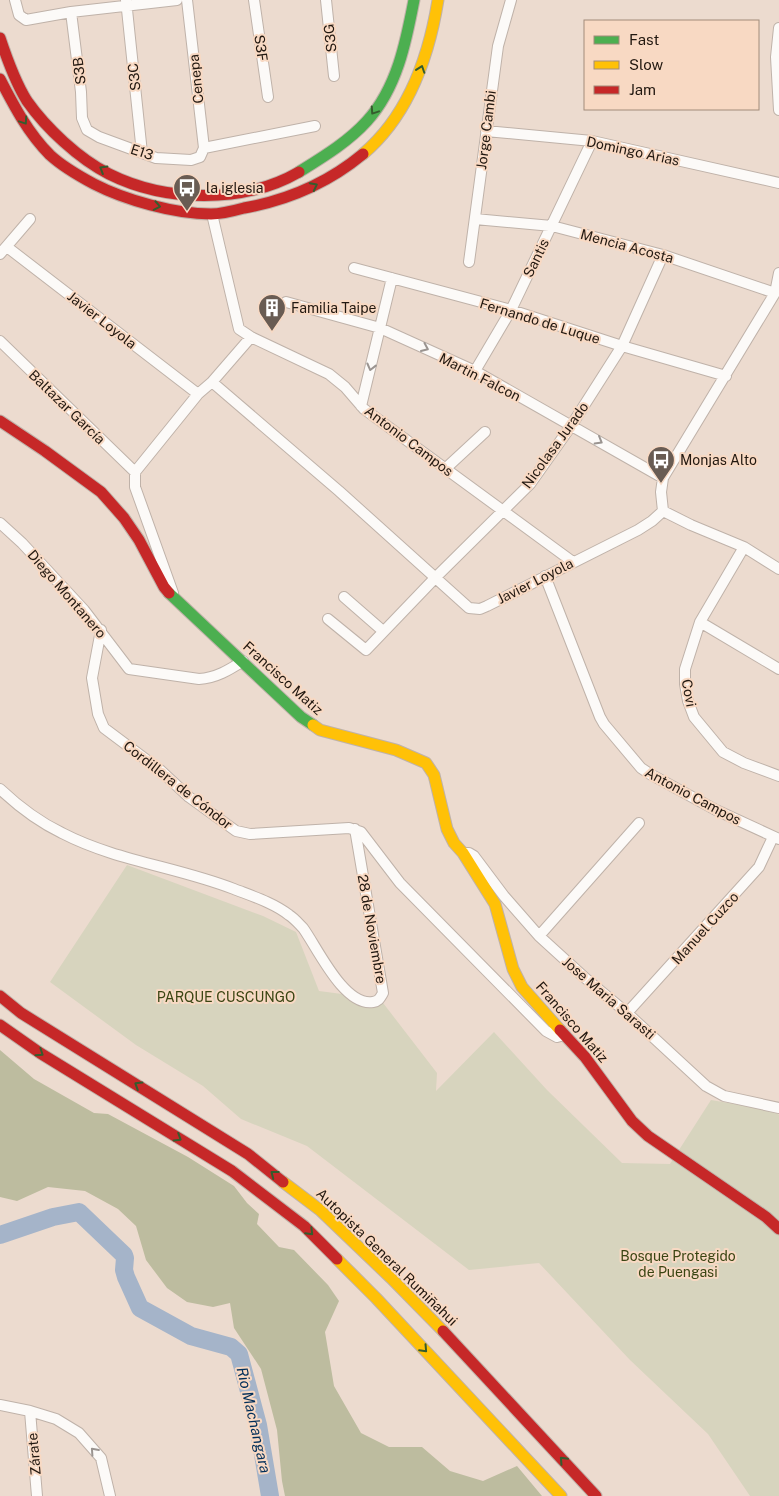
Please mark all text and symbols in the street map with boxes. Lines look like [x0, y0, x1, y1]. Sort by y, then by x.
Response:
legend [584, 20, 759, 110]
street label: S3G [321, 23, 339, 53]
text: Fast [629, 31, 659, 48]
street label: S3F [251, 34, 271, 62]
street label: Cenepa [185, 54, 207, 104]
street label: S3B [69, 56, 89, 86]
text: Slow [629, 56, 664, 73]
street label: S3C [125, 62, 143, 92]
one-way arrow [415, 65, 425, 73]
text: Jam [629, 81, 656, 98]
street label: Jorge Cambi [473, 90, 499, 170]
one-way arrow [371, 105, 380, 115]
one-way arrow [18, 115, 27, 125]
street label: Domingo Arias [585, 133, 681, 169]
street label: E13 [128, 141, 156, 163]
one-way arrow [99, 166, 108, 176]
bus stop icon: la iglesia [172, 173, 202, 212]
place label: la iglesia [206, 180, 264, 196]
one-way arrow [309, 182, 318, 192]
one-way arrow [153, 200, 161, 210]
street label: Mencia Acosta [579, 226, 675, 266]
street label: Santis [520, 236, 552, 280]
street label: Javier Loyola [64, 288, 140, 352]
building icon: Familia Taipe [257, 293, 287, 332]
street label: Fernando de Luque [478, 295, 602, 347]
place label: Familia Taipe [291, 300, 376, 316]
one-way arrow [419, 342, 428, 352]
street label: Martin Falcon [437, 350, 523, 404]
one-way arrow [366, 363, 377, 372]
street label: Baltazar García [26, 367, 108, 447]
street label: Nicolasa Jurado [518, 399, 592, 491]
street label: Antonio Campos [362, 403, 456, 479]
one-way arrow [593, 435, 602, 445]
bus stop icon: Monjas Alto [646, 445, 676, 484]
place label: Monjas Alto [680, 452, 757, 468]
street label: Diego Montanero [24, 547, 110, 641]
street label: Javier Loyola [494, 555, 576, 607]
street label: Francisco Matiz [240, 638, 326, 718]
street label: Covi [678, 678, 700, 708]
street label: Cordillera de Cóndor [120, 737, 236, 833]
street label: Antonio Campos [642, 764, 744, 828]
street label: 28 de Noviembre [355, 873, 389, 985]
street label: Manuel Cuzco [668, 888, 742, 967]
street label: Jose Maria Sarasti [559, 953, 659, 1043]
street label: Francisco Matiz [533, 978, 612, 1066]
park label: PARQUE CUSCUNGO [157, 989, 295, 1005]
one-way arrow [34, 1047, 44, 1056]
one-way arrow [134, 1082, 143, 1091]
one-way arrow [173, 1132, 182, 1141]
one-way arrow [270, 1171, 280, 1180]
street label: Autopista General Rumiñahui [313, 1185, 461, 1329]
one-way arrow [304, 1227, 313, 1236]
park label: Bosque Protegido de Puengasi [620, 1248, 736, 1280]
one-way arrow [418, 1343, 427, 1352]
water label: Rio Machangara [234, 1365, 274, 1475]
street label: Zárate [24, 1432, 44, 1476]
one-way arrow [91, 1447, 100, 1456]
one-way arrow [560, 1457, 569, 1466]

